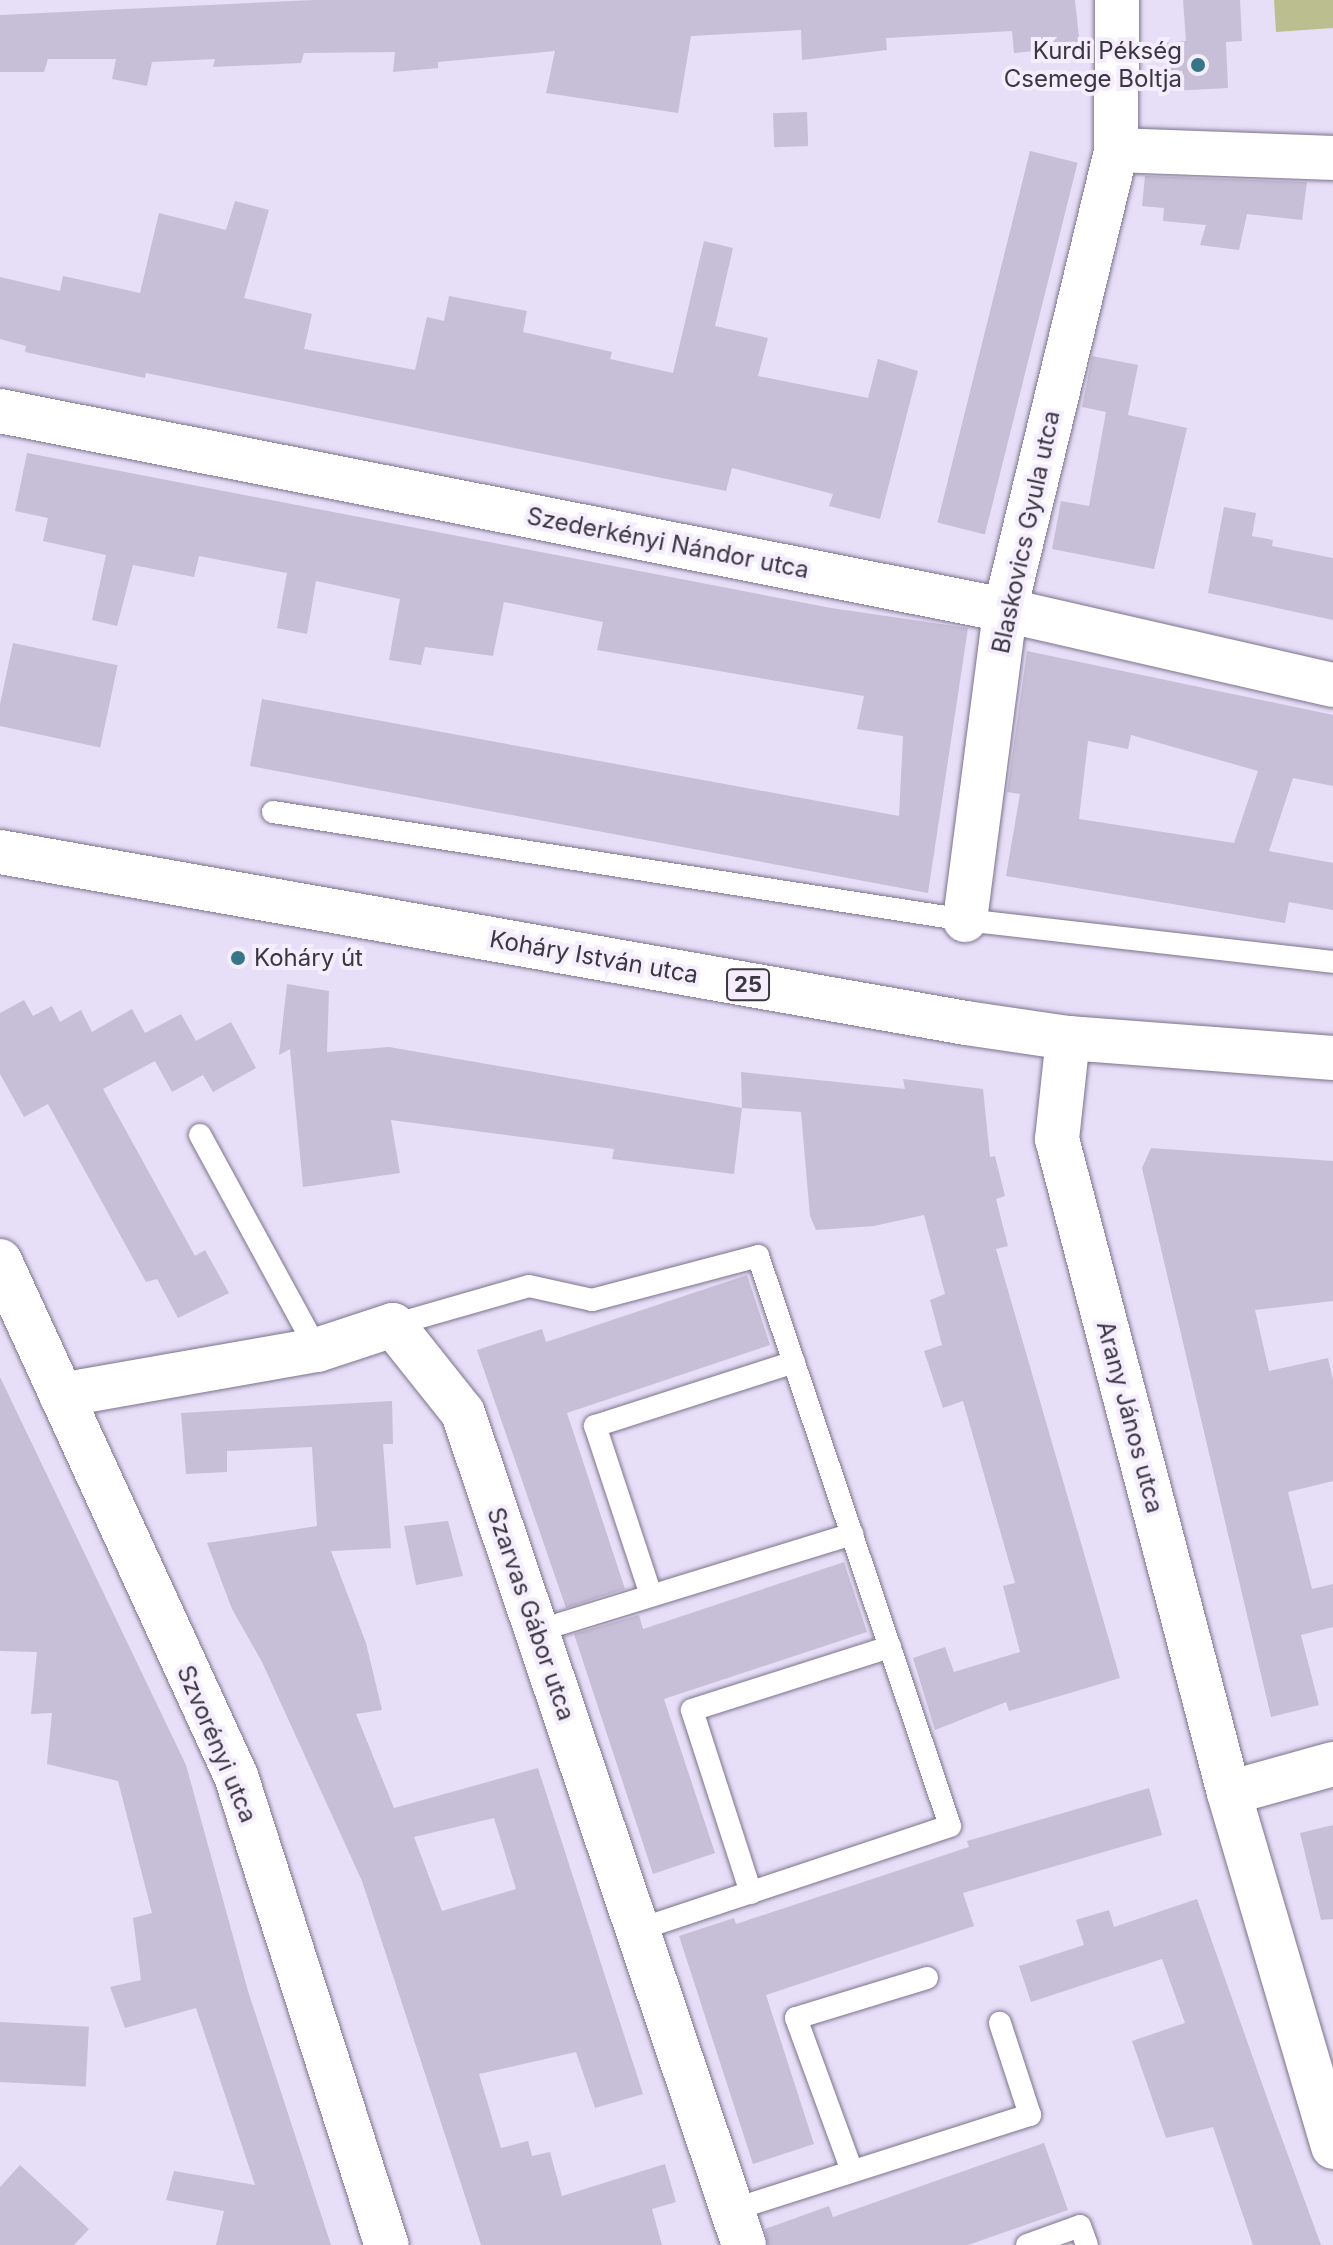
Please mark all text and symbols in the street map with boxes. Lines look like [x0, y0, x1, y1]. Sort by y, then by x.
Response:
place label: Kurdi Pékség Csemege Boltja [1004, 37, 1182, 93]
marker: Kurdi Pékség Csemege Boltja [1189, 56, 1207, 74]
street label: Blaskovics Gyula utca [986, 408, 1066, 656]
street label: Szederkényi Nándor utca [525, 502, 811, 584]
street label: Koháry István utca [487, 924, 701, 990]
place label: Koháry út [254, 944, 363, 972]
marker: Koháry út [229, 949, 247, 967]
road number: 25 [726, 967, 770, 1003]
street label: Arany János utca [1091, 1318, 1169, 1516]
street label: Szarvas Gábor utca [481, 1504, 581, 1724]
street label: Szvorényi utca [171, 1661, 263, 1827]

